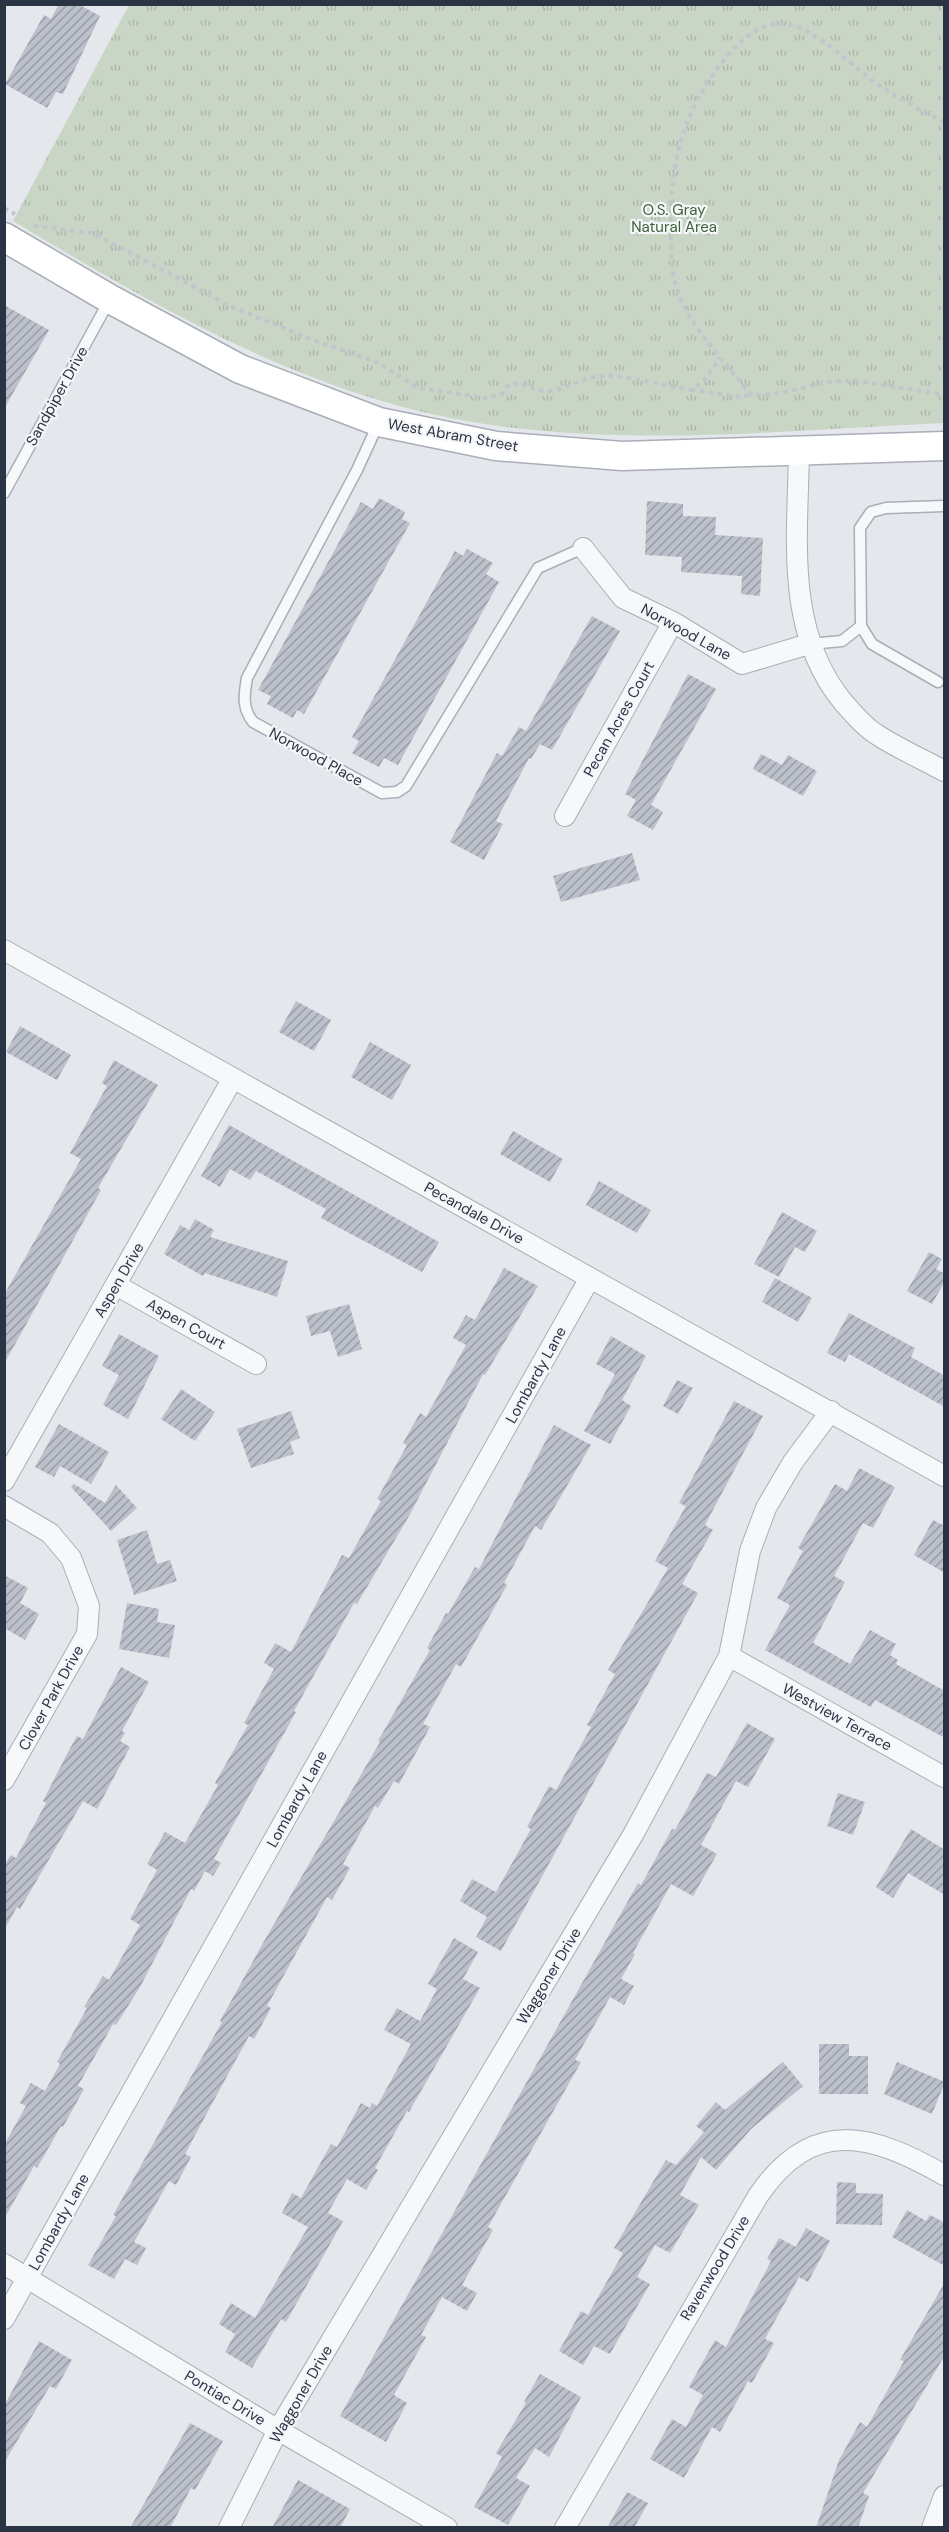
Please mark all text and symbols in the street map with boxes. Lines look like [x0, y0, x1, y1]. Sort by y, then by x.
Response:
park label: O.S. Gray Natural Area [631, 200, 717, 237]
street label: Sandpiper Drive [21, 343, 93, 449]
street label: West Abram Street [386, 414, 520, 456]
street label: Norwood Lane [637, 599, 735, 665]
street label: Pecan Acres Court [579, 658, 659, 780]
street label: Norwood Place [265, 723, 367, 791]
street label: Pecandale Drive [421, 1177, 527, 1249]
street label: Aspen Drive [89, 1239, 149, 1321]
street label: Aspen Court [143, 1294, 229, 1354]
street label: Lombardy Lane [501, 1323, 571, 1427]
street label: Clover Park Drive [14, 1642, 88, 1754]
street label: Westview Terrace [779, 1679, 895, 1755]
street label: Lombardy Lane [262, 1747, 332, 1851]
street label: Waggoner Drive [512, 1924, 586, 2028]
street label: Lombardy Lane [24, 2170, 94, 2274]
street label: Ravenwood Drive [676, 2212, 754, 2324]
street label: Waggoner Drive [265, 2342, 337, 2446]
street label: Pontiac Drive [181, 2366, 269, 2430]

